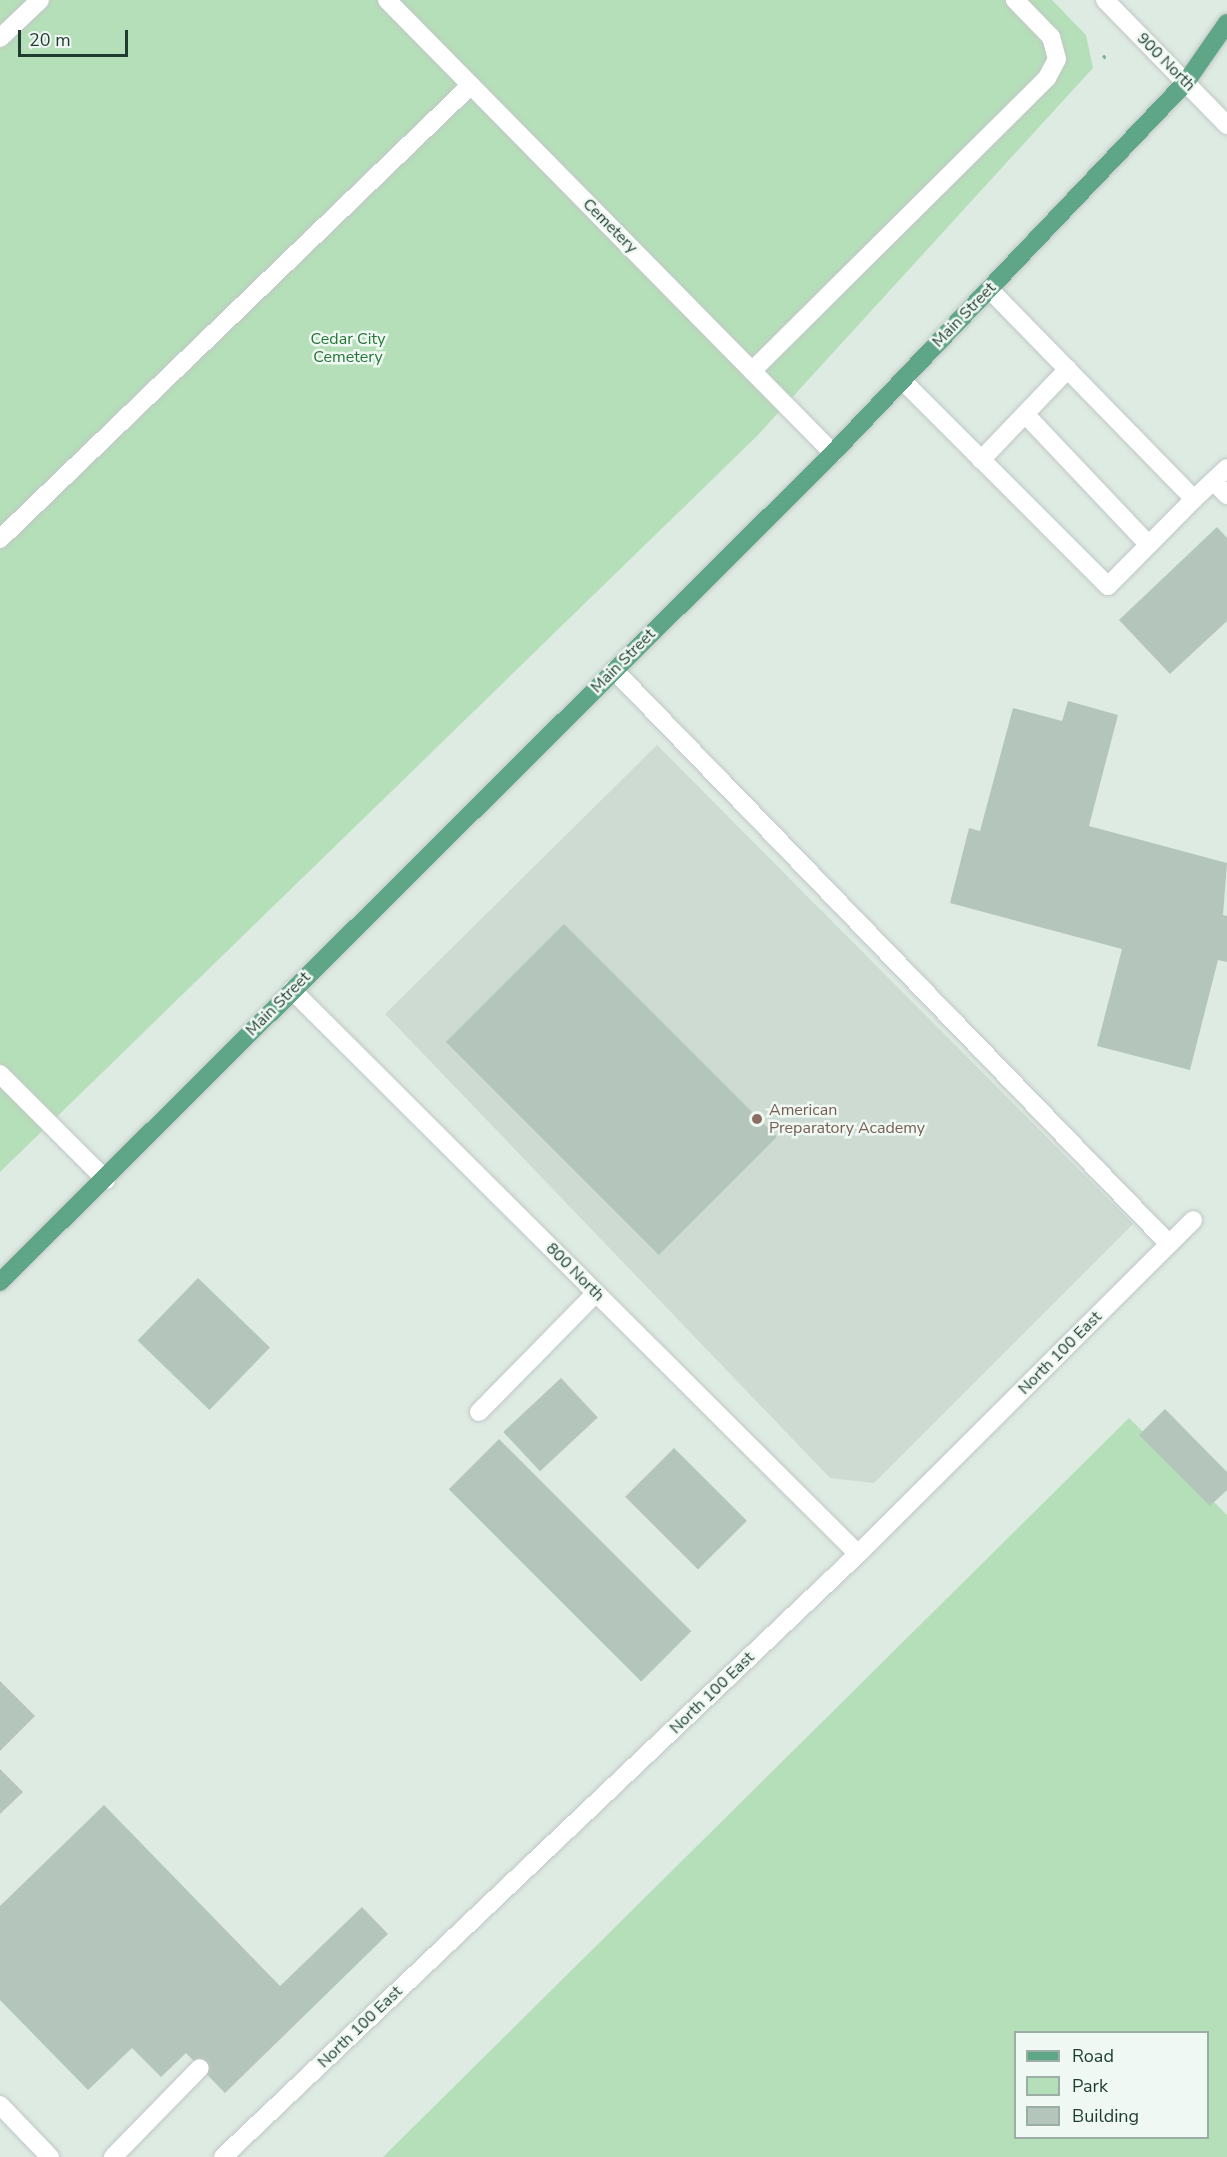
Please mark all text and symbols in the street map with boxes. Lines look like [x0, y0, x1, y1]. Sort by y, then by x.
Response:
scale bar [21, 18, 130, 56]
text: 20 m [29, 28, 71, 52]
street label: 900 North [1133, 29, 1199, 95]
street label: Cemetery [579, 195, 641, 257]
street label: Main Street [928, 279, 1000, 351]
park label: Cedar City Cemetery [311, 329, 385, 367]
street label: Main Street [587, 625, 659, 697]
street label: Main Street [242, 968, 314, 1040]
place label: American Preparatory Academy [769, 1100, 925, 1138]
marker: American Preparatory Academy [750, 1112, 764, 1126]
street label: 800 North [542, 1239, 608, 1305]
street label: North 100 East [1014, 1307, 1106, 1399]
street label: North 100 East [666, 1648, 758, 1738]
street label: North 100 East [314, 1982, 406, 2072]
legend [1014, 2031, 1209, 2139]
text: Road [1072, 2044, 1114, 2068]
text: Park [1072, 2074, 1108, 2098]
text: Building [1072, 2104, 1139, 2128]

